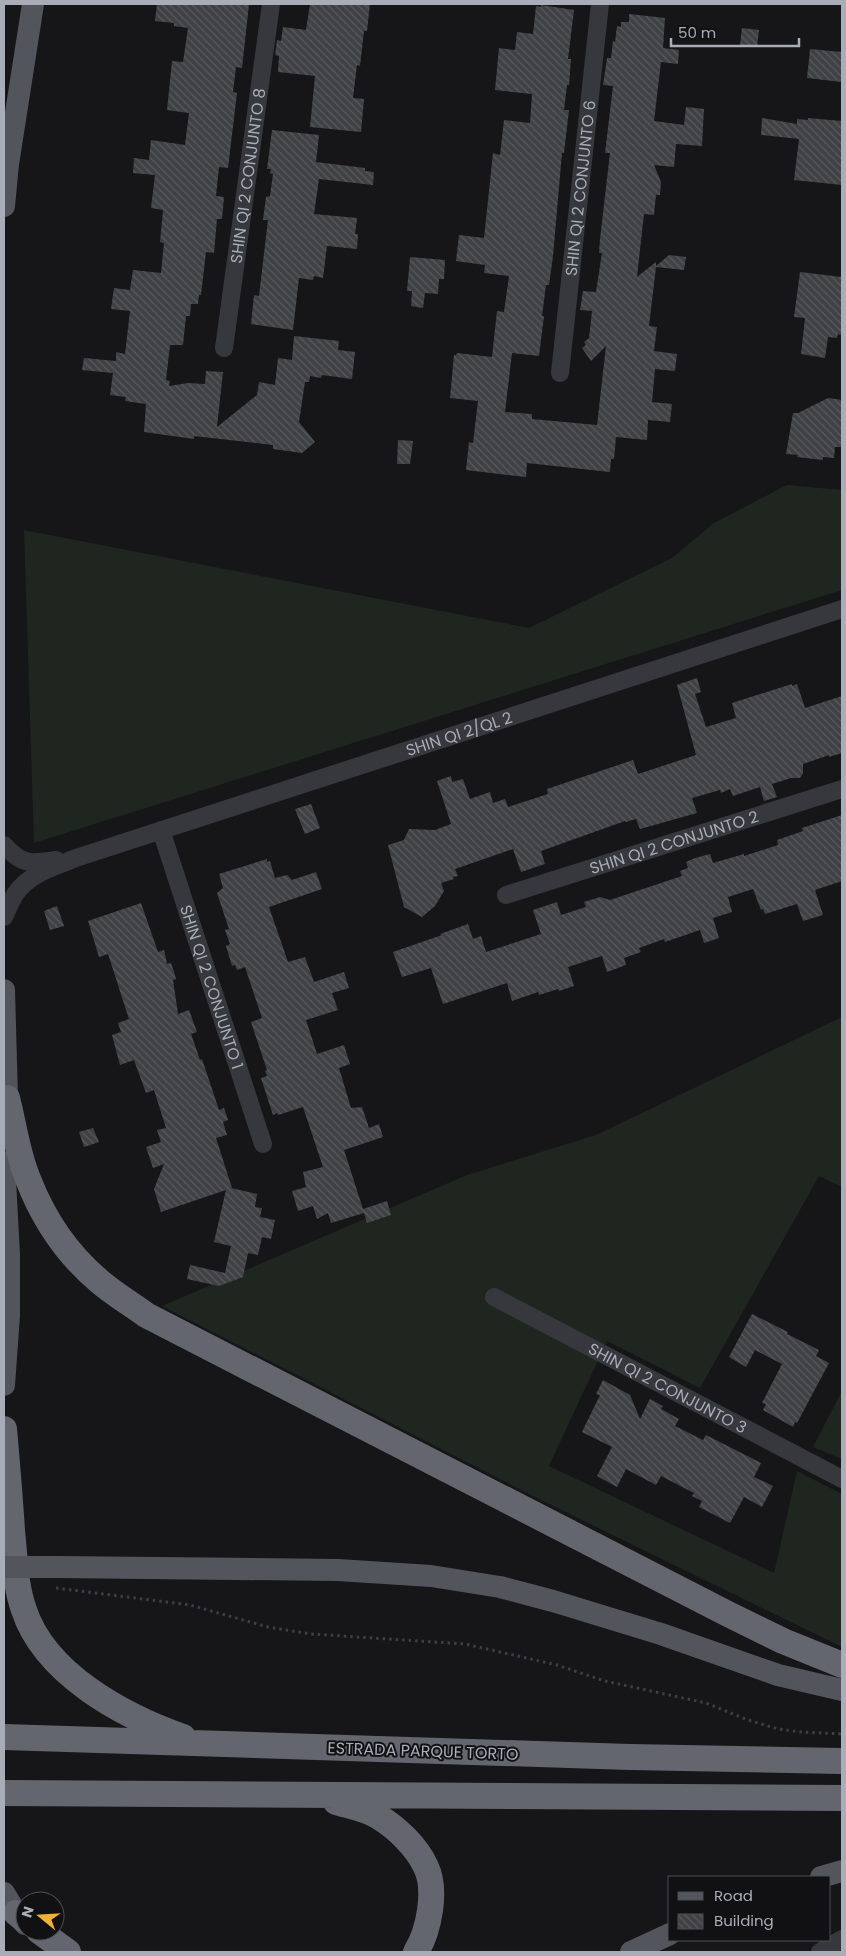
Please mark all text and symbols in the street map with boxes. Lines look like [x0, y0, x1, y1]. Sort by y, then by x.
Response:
scale bar [671, 15, 798, 47]
text: 50 m [678, 22, 716, 43]
street label: SHIN QI 2 CONJUNTO 8 [224, 87, 271, 265]
street label: SHIN QI 2 CONJUNTO 6 [559, 99, 601, 277]
street label: SHIN QI 2/QL 2 [403, 705, 515, 762]
street label: SHIN QI 2 CONJUNTO 2 [587, 805, 761, 879]
street label: SHIN QI 2 CONJUNTO 1 [175, 902, 249, 1072]
street label: SHIN QI 2 CONJUNTO 3 [584, 1337, 751, 1439]
street label: ESTRADA PARQUE TORTO [327, 1736, 519, 1766]
legend [668, 1876, 831, 1941]
text: Road [714, 1885, 753, 1906]
north arrow [15, 1891, 65, 1941]
text: N [16, 1904, 39, 1920]
text: Building [714, 1910, 774, 1931]

